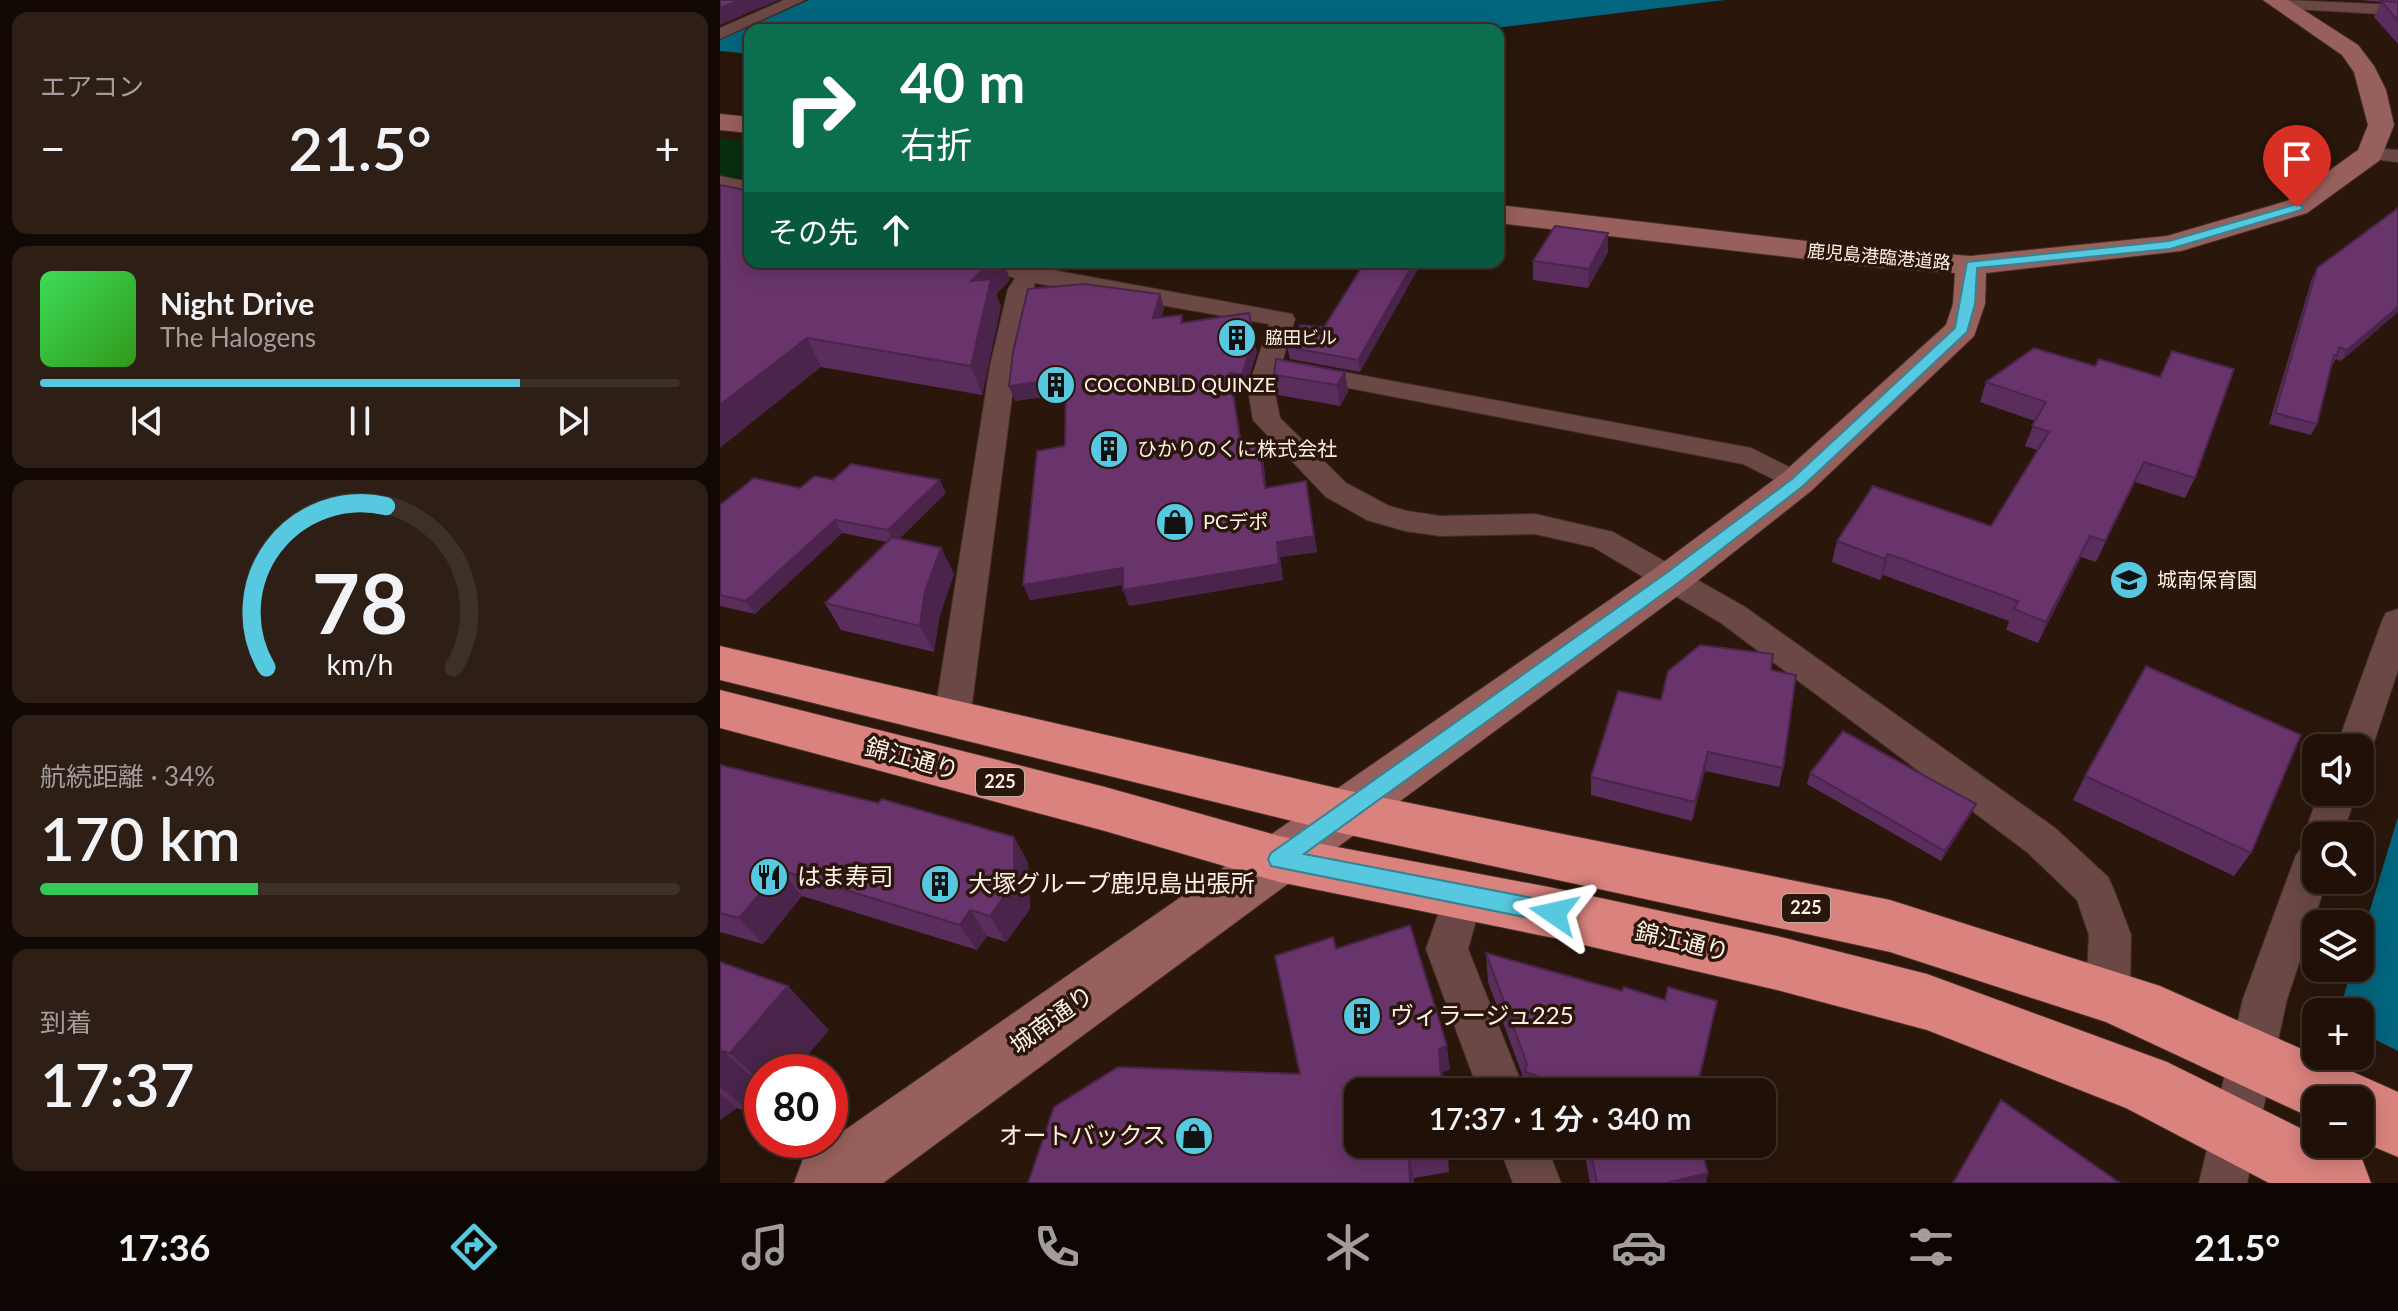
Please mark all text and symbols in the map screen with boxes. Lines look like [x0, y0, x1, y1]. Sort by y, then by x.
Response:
text: 40 m [900, 48, 1025, 115]
icon: right [768, 56, 872, 160]
text: エアコン [40, 70, 144, 102]
text: 21.5° [288, 112, 432, 184]
text: − [40, 122, 66, 174]
text: + [654, 122, 680, 174]
text: 右折 [900, 122, 972, 166]
pin [2263, 125, 2331, 207]
icon: arrive [2275, 137, 2319, 181]
icon: ahead [874, 208, 918, 252]
text: その先 [768, 213, 858, 249]
street label: 鹿児島港臨港道路 [1806, 239, 1952, 273]
text: Night Drive [160, 285, 314, 321]
building icon: 脇田ビル [1216, 317, 1258, 359]
text: The Halogens [160, 321, 316, 353]
place label: 脇田ビル [1265, 326, 1337, 348]
building icon: COCONBLD QUINZE [1035, 364, 1077, 406]
place label: COCONBLD QUINZE [1084, 372, 1276, 396]
icon: previous [125, 399, 169, 443]
icon: pause [338, 399, 382, 443]
icon: next [551, 399, 595, 443]
building icon: ひかりのくに株式会社 [1088, 428, 1130, 470]
place label: ひかりのくに株式会社 [1137, 436, 1337, 460]
shop icon: PCデポ [1154, 501, 1196, 543]
place label: PCデポ [1203, 509, 1268, 533]
text: 78 [312, 551, 408, 651]
school or university icon: 城南保育園 [2108, 559, 2150, 601]
place label: 城南保育園 [2157, 567, 2257, 591]
text: km/h [327, 647, 393, 681]
street label: 錦江通り [862, 731, 963, 784]
map controls [2302, 734, 2374, 1158]
button: sound [2302, 734, 2374, 806]
text: 航続距離 · 34% [40, 760, 215, 792]
road number: 225 [976, 768, 1024, 796]
text: 170 km [40, 802, 241, 874]
button: search [2302, 822, 2374, 894]
restaurant icon: はま寿司 [748, 856, 790, 898]
place label: はま寿司 [797, 861, 893, 890]
building icon: 大塚グループ鹿児島出張所 [919, 863, 961, 905]
place label: 大塚グループ鹿児島出張所 [968, 868, 1255, 897]
position arrow [1512, 871, 1596, 955]
road number: 225 [1782, 894, 1830, 922]
button: layers [2302, 910, 2374, 982]
street label: 錦江通り [1632, 916, 1732, 965]
street label: 城南通り [1004, 979, 1098, 1059]
building icon: ヴィラージュ225 [1341, 995, 1383, 1037]
button: + [2302, 998, 2374, 1070]
place label: ヴィラージュ225 [1390, 1000, 1574, 1029]
text: 到着 [40, 1006, 92, 1038]
text: 17:37 [40, 1048, 194, 1120]
speed limit sign: 80 [744, 1054, 848, 1158]
button: − [2302, 1086, 2374, 1158]
text: 17:37 · 1 分 · 340 m [1429, 1100, 1691, 1136]
shop icon: オートバックス [1173, 1115, 1215, 1157]
place label: オートバックス [999, 1120, 1166, 1149]
icon: directions [446, 1219, 502, 1275]
icon: music [737, 1219, 793, 1275]
icon: phone [1029, 1219, 1085, 1275]
icon: climate [1320, 1219, 1376, 1275]
icon: car [1611, 1219, 1667, 1275]
icon: filters [1903, 1219, 1959, 1275]
text: 17:36 [118, 1225, 210, 1269]
text: 21.5° [2194, 1225, 2280, 1269]

